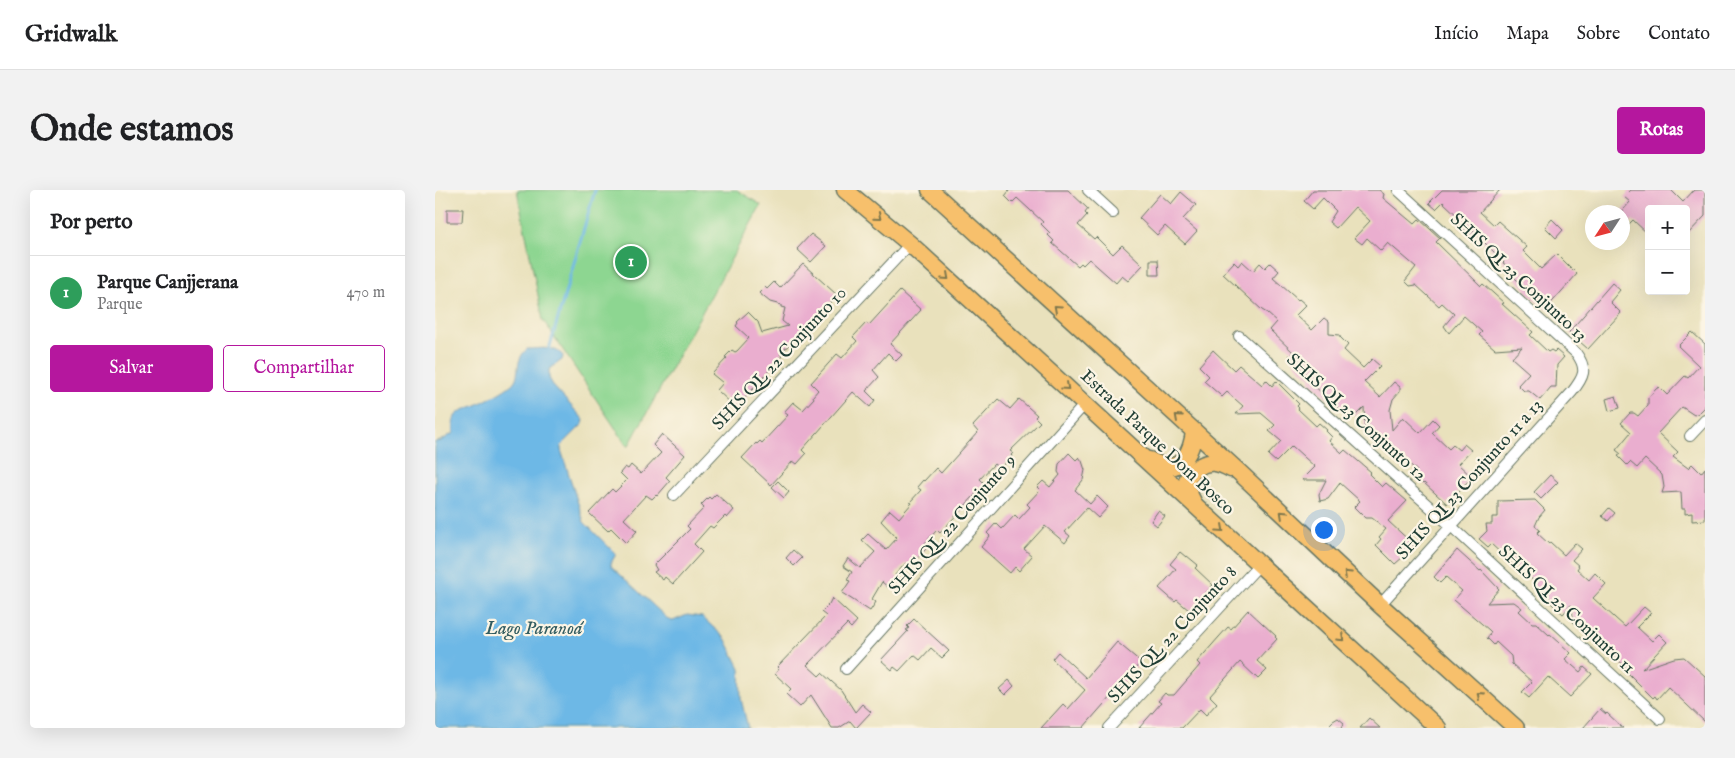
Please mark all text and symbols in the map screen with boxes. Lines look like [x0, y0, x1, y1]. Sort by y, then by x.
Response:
text: Gridwalk [25, 19, 117, 50]
text: Início [1434, 23, 1479, 46]
text: Mapa [1507, 23, 1549, 46]
text: Sobre [1577, 23, 1620, 46]
text: Contato [1648, 23, 1710, 46]
button: Rotas [1617, 107, 1705, 154]
text: Onde estamos [30, 108, 234, 153]
north arrow [1585, 205, 1630, 250]
map controls [1645, 205, 1690, 295]
button: + [1645, 205, 1690, 250]
street label: SHIS QI 23 Conjunto 13 [1445, 208, 1591, 348]
text: Por perto [50, 209, 132, 236]
one-way arrow [872, 212, 881, 221]
pin: 1 [615, 243, 647, 281]
button: − [1645, 250, 1690, 295]
text: Parque Canjjerana [97, 271, 238, 295]
one-way arrow [941, 271, 950, 280]
street label: SHIS QL 22 Conjunto 10 [707, 282, 853, 436]
text: 1 [63, 283, 69, 303]
text: 470 m [346, 283, 385, 303]
text: Parque [97, 295, 143, 315]
one-way arrow [1054, 305, 1063, 314]
button: Salvar [50, 345, 213, 392]
button: Compartilhar [223, 345, 385, 392]
street label: SHIS QI 23 Conjunto 12 [1281, 349, 1431, 487]
street label: Estrada Parque Dom Bosco [1075, 365, 1239, 521]
one-way arrow [1061, 381, 1070, 390]
street label: SHIS QI 23 Conjunto 11 a 13 [1392, 395, 1548, 565]
one-way arrow [1174, 414, 1183, 423]
street label: SHIS QL 22 Conjunto 9 [884, 450, 1022, 600]
one-way arrow [1280, 511, 1289, 520]
your location [1311, 517, 1337, 543]
one-way arrow [1215, 523, 1224, 532]
street label: SHIS QI 23 Conjunto 11 [1493, 540, 1639, 680]
street label: SHIS QL 22 Conjunto 8 [1103, 561, 1243, 709]
one-way arrow [1343, 571, 1352, 580]
water label: Lago Paranoá [485, 617, 585, 641]
one-way arrow [1335, 632, 1344, 641]
one-way arrow [1476, 692, 1485, 701]

